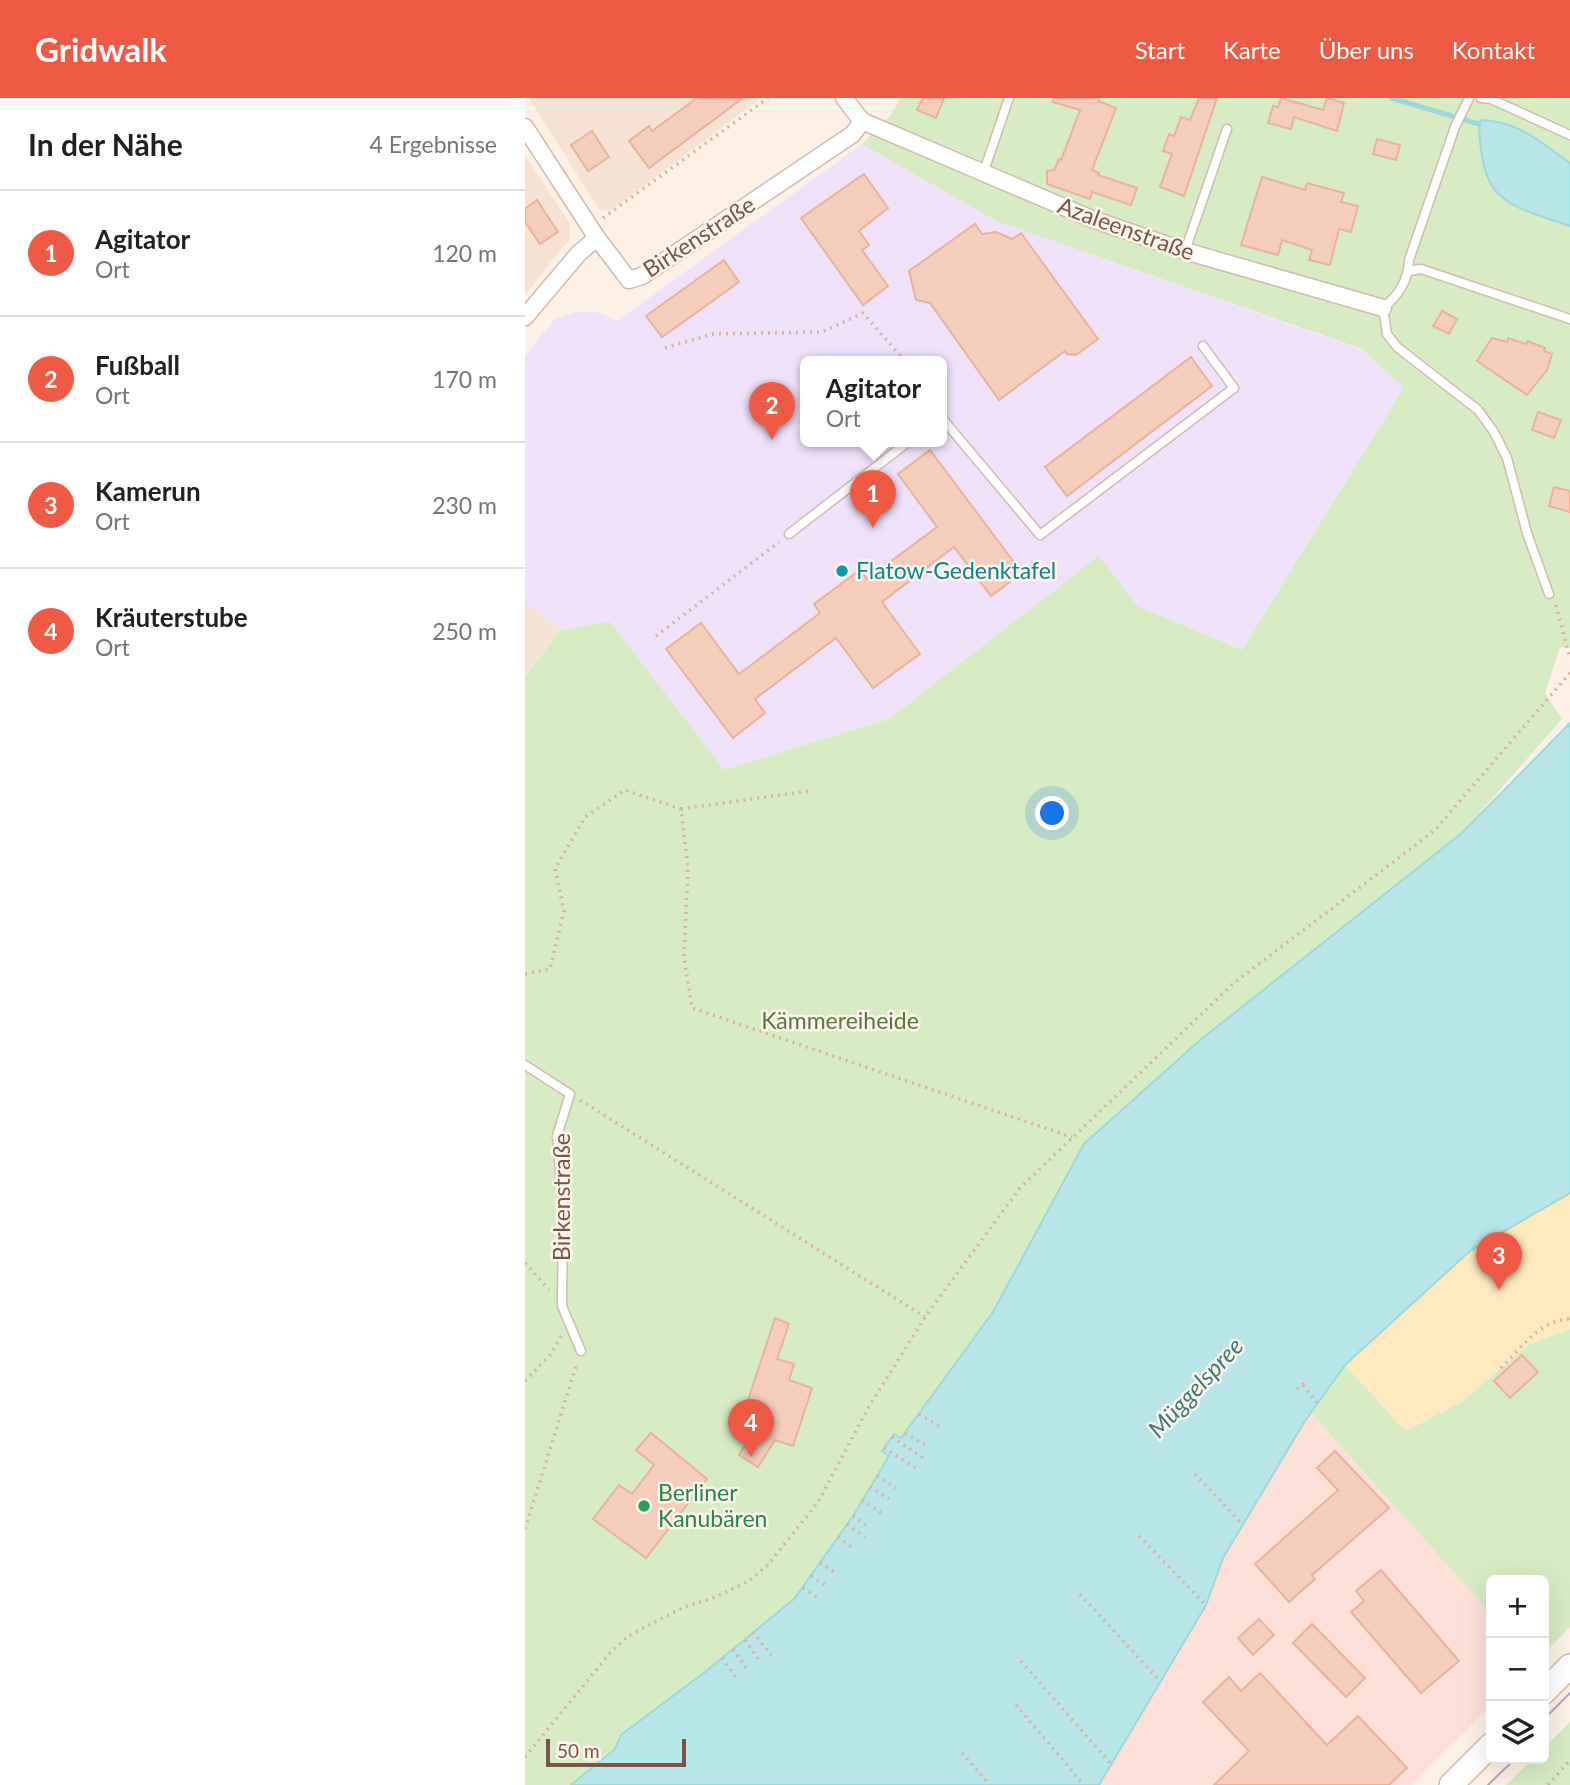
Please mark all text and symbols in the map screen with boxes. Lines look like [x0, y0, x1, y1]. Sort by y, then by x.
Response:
text: Gridwalk [35, 29, 167, 69]
text: Start [1135, 35, 1185, 64]
text: Karte [1223, 35, 1281, 64]
text: Über uns [1319, 35, 1414, 64]
text: Kontakt [1452, 35, 1535, 64]
text: In der Nähe [28, 126, 183, 162]
text: 4 Ergebnisse [369, 130, 497, 158]
street label: Birkenstraße [637, 190, 760, 283]
street label: Azaleenstraße [1054, 190, 1198, 266]
text: Agitator [95, 223, 190, 255]
text: 1 [44, 239, 58, 267]
text: 120 m [432, 239, 497, 267]
text: Ort [95, 255, 130, 283]
text: Fußball [95, 349, 180, 381]
popup [800, 356, 947, 447]
text: 2 [44, 365, 58, 393]
text: 170 m [432, 365, 497, 393]
text: Agitator [826, 372, 921, 404]
text: Ort [95, 381, 130, 409]
pin: 2 [749, 382, 795, 440]
text: Ort [826, 404, 861, 432]
pin: 1 [850, 470, 896, 528]
text: Kamerun [95, 475, 201, 507]
text: 3 [44, 491, 58, 519]
text: 230 m [432, 491, 497, 519]
text: Ort [95, 507, 130, 535]
place label: Flatow-Gedenktafel [856, 556, 1056, 584]
marker: Flatow-Gedenktafel [834, 563, 850, 579]
text: Kräuterstube [95, 601, 248, 633]
text: 4 [44, 617, 58, 645]
text: 250 m [432, 617, 497, 645]
text: Ort [95, 633, 130, 661]
your location [1035, 796, 1069, 830]
park label: Kämmereiheide [761, 1006, 919, 1034]
street label: Birkenstraße [547, 1133, 575, 1261]
pin: 3 [1476, 1232, 1522, 1290]
water label: Müggelspree [1141, 1331, 1248, 1443]
pin: 4 [728, 1399, 774, 1457]
place label: Berliner Kanubären [658, 1478, 767, 1532]
marker: Berliner Kanubären [636, 1498, 652, 1514]
map controls [1486, 1575, 1549, 1764]
button: + [1486, 1575, 1549, 1638]
button: − [1486, 1638, 1549, 1701]
button: layers [1486, 1701, 1549, 1764]
scale bar [546, 1736, 686, 1768]
text: 50 m [557, 1739, 600, 1762]

